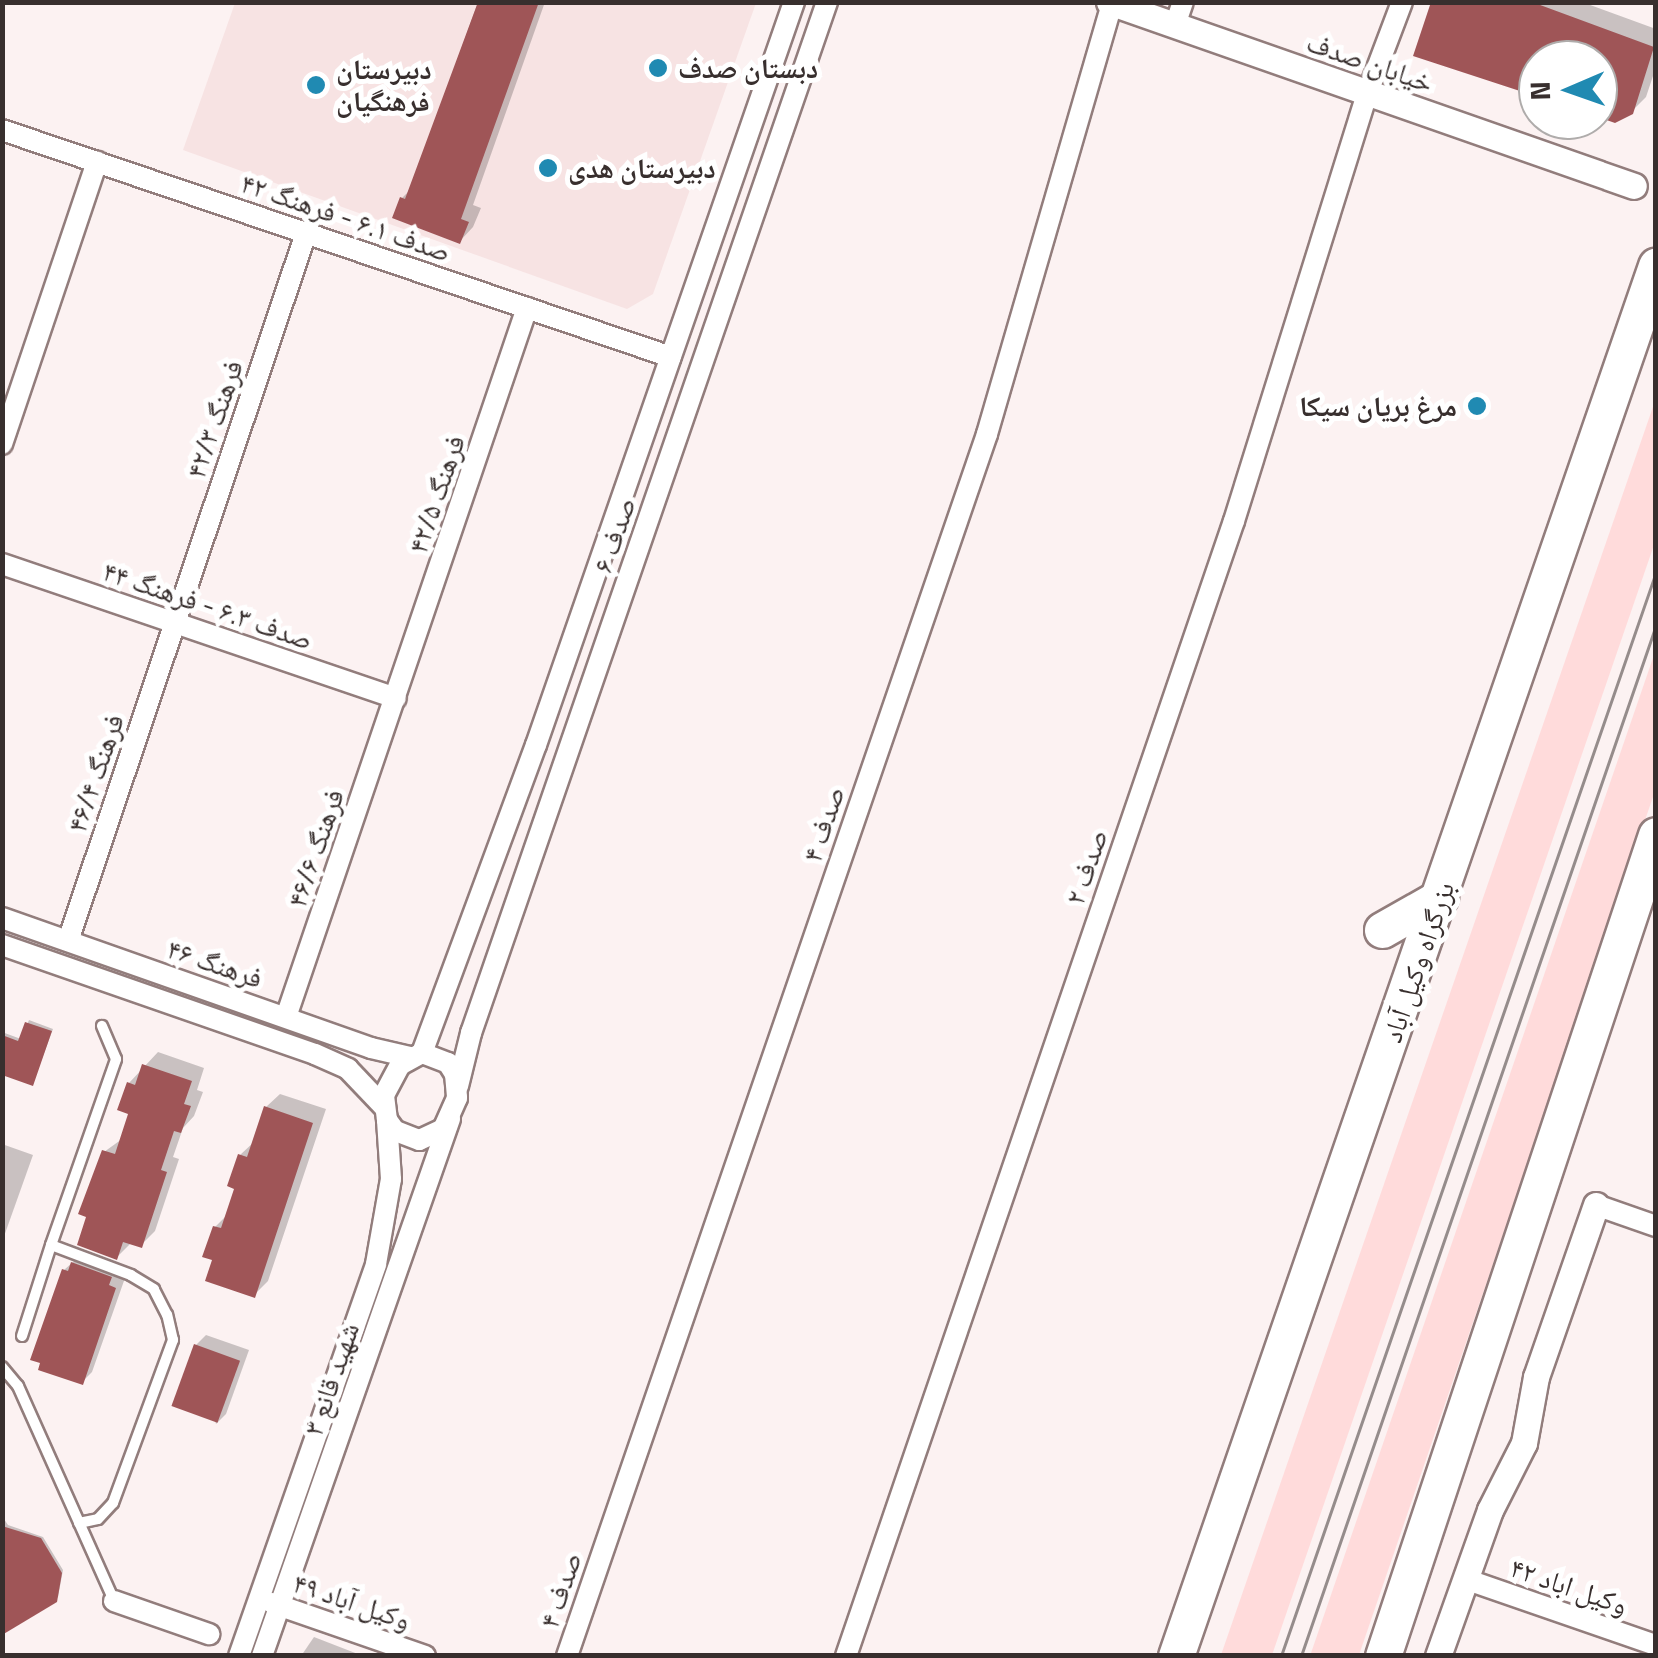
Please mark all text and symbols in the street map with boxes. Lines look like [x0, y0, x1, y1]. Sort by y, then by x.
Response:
street label: خیابان صدف [1302, 25, 1438, 99]
north arrow [1518, 40, 1618, 140]
place label: دبستان صدف [678, 51, 818, 85]
place label: دبیرستان فرهنگیان [336, 52, 432, 118]
marker: دبستان صدف [647, 57, 669, 79]
marker: دبیرستان فرهنگیان [305, 74, 327, 96]
text: N [1518, 81, 1561, 101]
place label: دبیرستان هدی [568, 151, 716, 185]
marker: دبیرستان هدی [537, 157, 559, 179]
street label: صدف ۶.۱ - فرهنگ ۴۲ [237, 165, 455, 269]
street label: فرهنگ ۴۲/۳ [178, 356, 250, 482]
place label: مرغ بریان سیکا [1299, 389, 1457, 423]
marker: مرغ بریان سیکا [1466, 395, 1488, 417]
street label: فرهنگ ۴۲/۵ [400, 431, 472, 557]
street label: صدف ۶ [585, 493, 643, 577]
street label: صدف ۶.۳ - فرهنگ ۴۴ [99, 553, 317, 657]
street label: فرهنگ ۴۶/۴ [59, 710, 131, 836]
street label: صدف ۴ [794, 782, 852, 866]
street label: فرهنگ ۴۶/۶ [279, 785, 351, 911]
street label: صدف ۲ [1057, 825, 1115, 909]
street label: بزرگراه وکیل آباد [1375, 877, 1461, 1047]
street label: فرهنگ ۴۶ [163, 931, 267, 995]
street label: شهید قانع ۳ [296, 1318, 366, 1440]
street label: صدف ۴ [531, 1548, 589, 1632]
street label: وکیل اباد ۴۲ [1506, 1550, 1632, 1622]
street label: وکیل آباد ۴۹ [289, 1565, 415, 1637]

